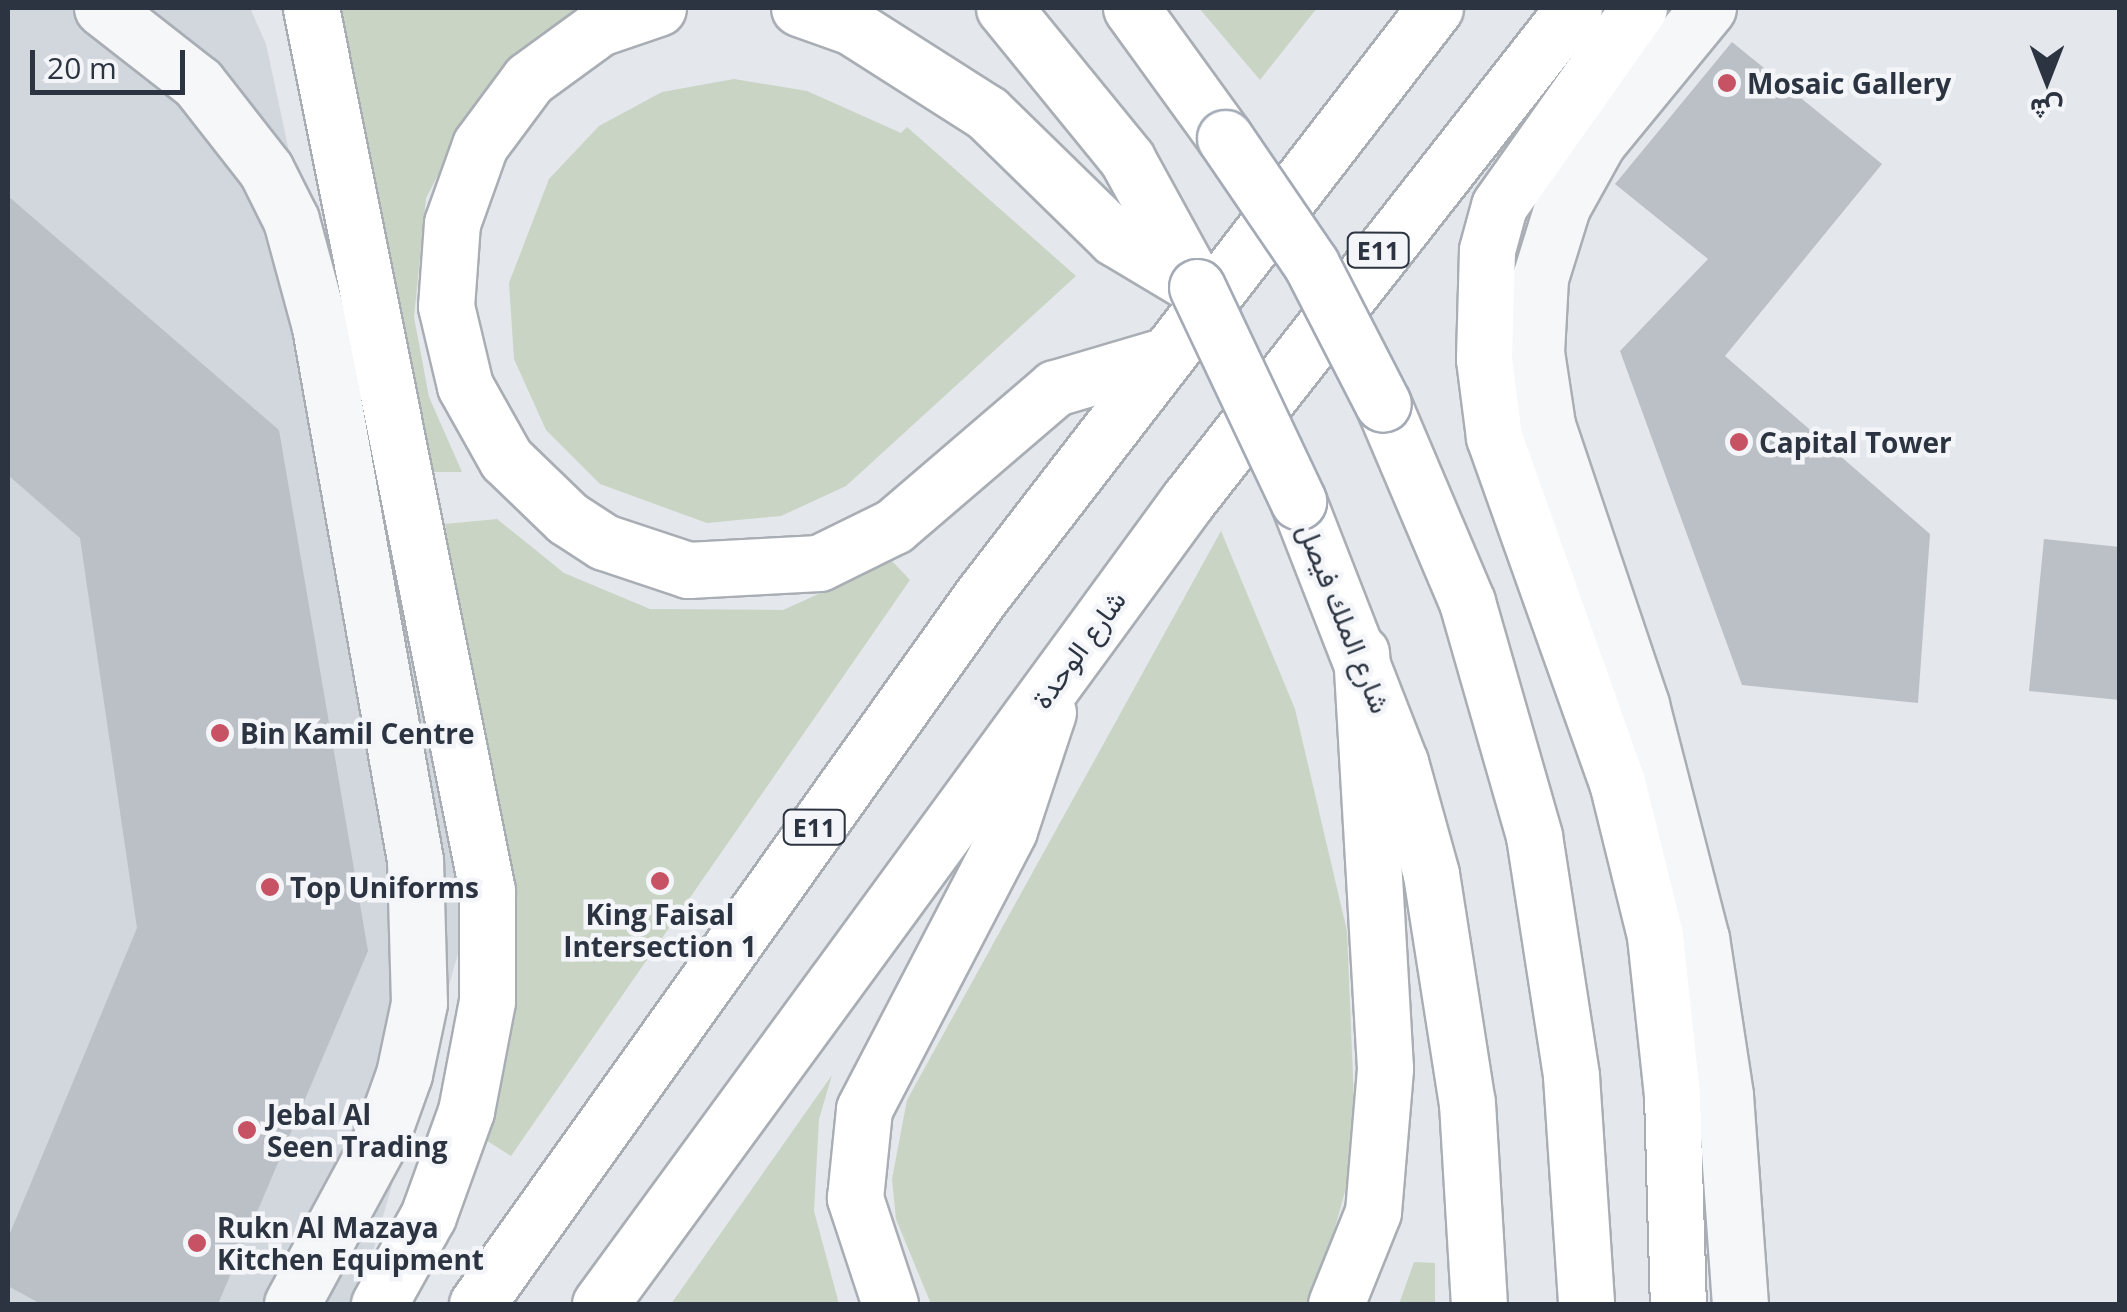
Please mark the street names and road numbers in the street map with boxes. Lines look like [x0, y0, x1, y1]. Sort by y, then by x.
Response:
road number: E11 [1346, 230, 1410, 270]
street label: شارع الملك فيصل [1292, 518, 1398, 718]
street label: شارع الوحدة [1024, 584, 1132, 714]
road number: E11 [782, 807, 846, 847]

